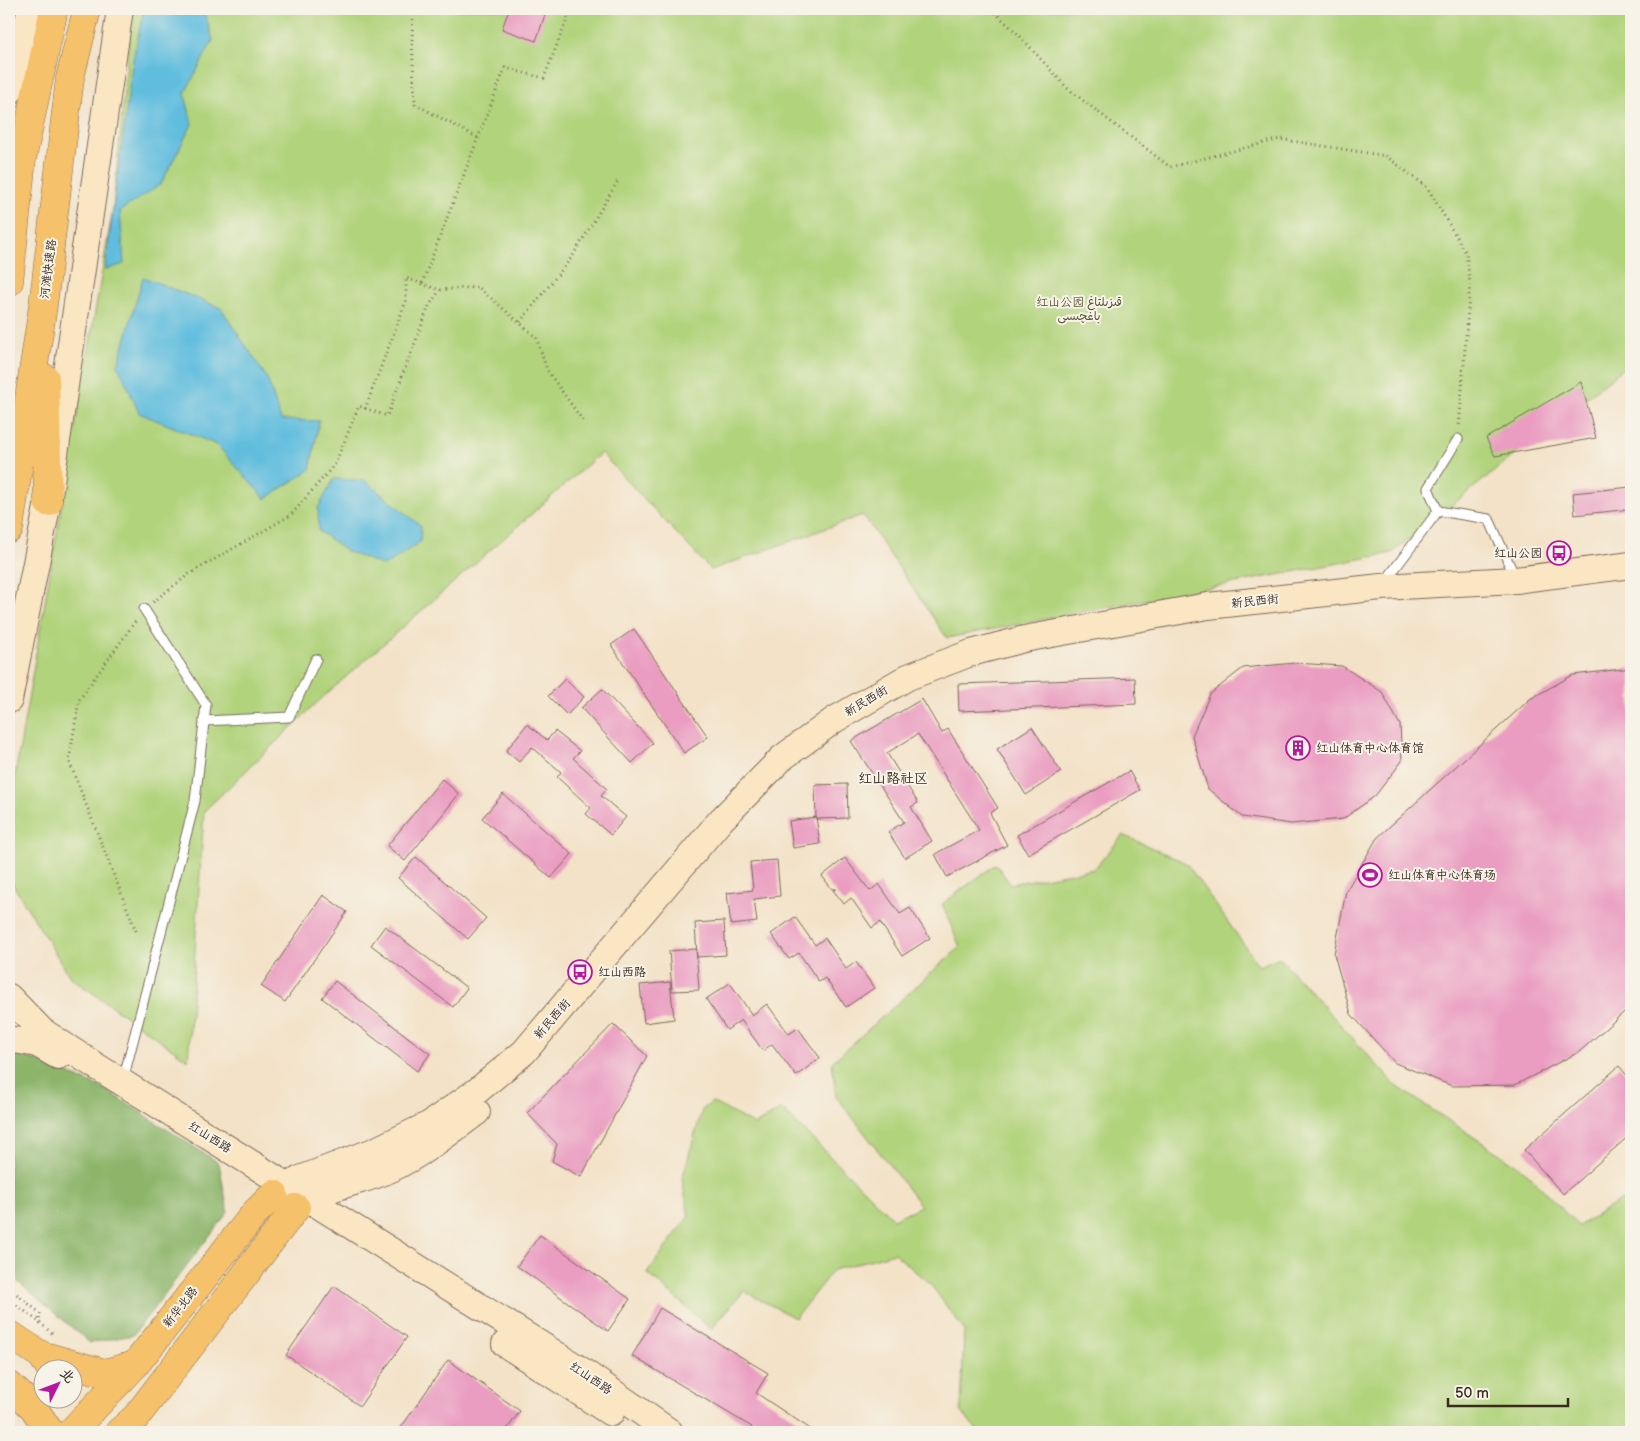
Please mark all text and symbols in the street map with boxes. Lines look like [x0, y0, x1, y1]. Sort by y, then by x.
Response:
street label: 河滩快速路 [37, 238, 60, 300]
park label: 红山公园 قىزىلتاغ باغچىسى [1036, 295, 1122, 324]
bus stop icon: 红山公园 [1546, 540, 1572, 566]
place label: 红山公园 [1494, 546, 1542, 561]
street label: 新民西街 [1230, 592, 1280, 611]
street label: 新民西街 [842, 683, 891, 720]
building icon: 红山体育中心体育馆 [1285, 735, 1311, 761]
place label: 红山体育中心体育馆 [1316, 741, 1424, 756]
district label: 红山路社区 [858, 770, 928, 787]
sports icon: 红山体育中心体育场 [1357, 862, 1383, 888]
place label: 红山体育中心体育场 [1388, 868, 1496, 883]
bus stop icon: 红山西路 [567, 959, 593, 985]
place label: 红山西路 [598, 965, 646, 980]
street label: 新民西街 [531, 996, 574, 1042]
street label: 红山西路 [185, 1118, 234, 1157]
street label: 新华北路 [160, 1284, 201, 1331]
north arrow [32, 1358, 82, 1408]
street label: 红山西路 [567, 1359, 615, 1398]
text: 北 [56, 1365, 78, 1387]
scale bar [1448, 1376, 1568, 1408]
text: 50 m [1455, 1384, 1489, 1403]

